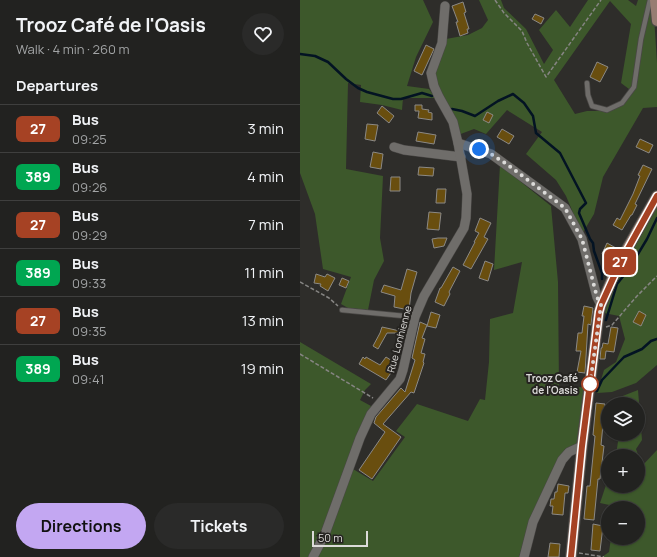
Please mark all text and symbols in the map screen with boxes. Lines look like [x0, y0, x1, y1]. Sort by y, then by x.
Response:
text: Trooz Café de l'Oasis [16, 12, 206, 38]
button: heart [242, 13, 284, 55]
text: Walk · 4 min · 260 m [16, 40, 130, 58]
text: Departures [16, 75, 98, 96]
text: Bus [72, 109, 99, 130]
text: 3 min [248, 118, 284, 139]
text: 27 [30, 119, 46, 138]
text: 09:25 [72, 130, 107, 148]
your location [469, 139, 489, 159]
text: Bus [72, 157, 99, 178]
text: 4 min [247, 166, 284, 187]
text: 389 [25, 167, 51, 186]
text: 09:26 [72, 178, 107, 196]
text: Bus [72, 205, 99, 226]
text: 7 min [248, 214, 284, 235]
text: 27 [30, 215, 46, 234]
text: 09:29 [72, 226, 107, 244]
line badge: 27 [602, 249, 638, 275]
text: 27 [612, 252, 628, 271]
text: Bus [72, 253, 99, 274]
text: 11 min [244, 262, 284, 283]
text: 389 [25, 263, 51, 282]
text: 09:33 [72, 274, 106, 292]
text: Bus [72, 301, 99, 322]
street label: Rue Lonhienne [383, 304, 415, 374]
text: 13 min [242, 310, 284, 331]
text: 27 [30, 311, 46, 330]
text: 09:35 [72, 322, 107, 340]
text: Bus [72, 349, 99, 370]
text: 19 min [241, 358, 284, 379]
text: 389 [25, 359, 51, 378]
text: 09:41 [72, 370, 105, 388]
place label: Trooz Café de l'Oasis [526, 371, 579, 397]
marker: Trooz Café de l'Oasis [581, 375, 599, 393]
map controls [601, 397, 645, 545]
button: layers [601, 397, 645, 441]
button: + [601, 449, 645, 493]
button: − [601, 501, 645, 545]
button: Directions [16, 503, 146, 549]
button: Tickets [154, 503, 284, 549]
scale bar [312, 529, 368, 548]
text: 50 m [318, 530, 343, 545]

